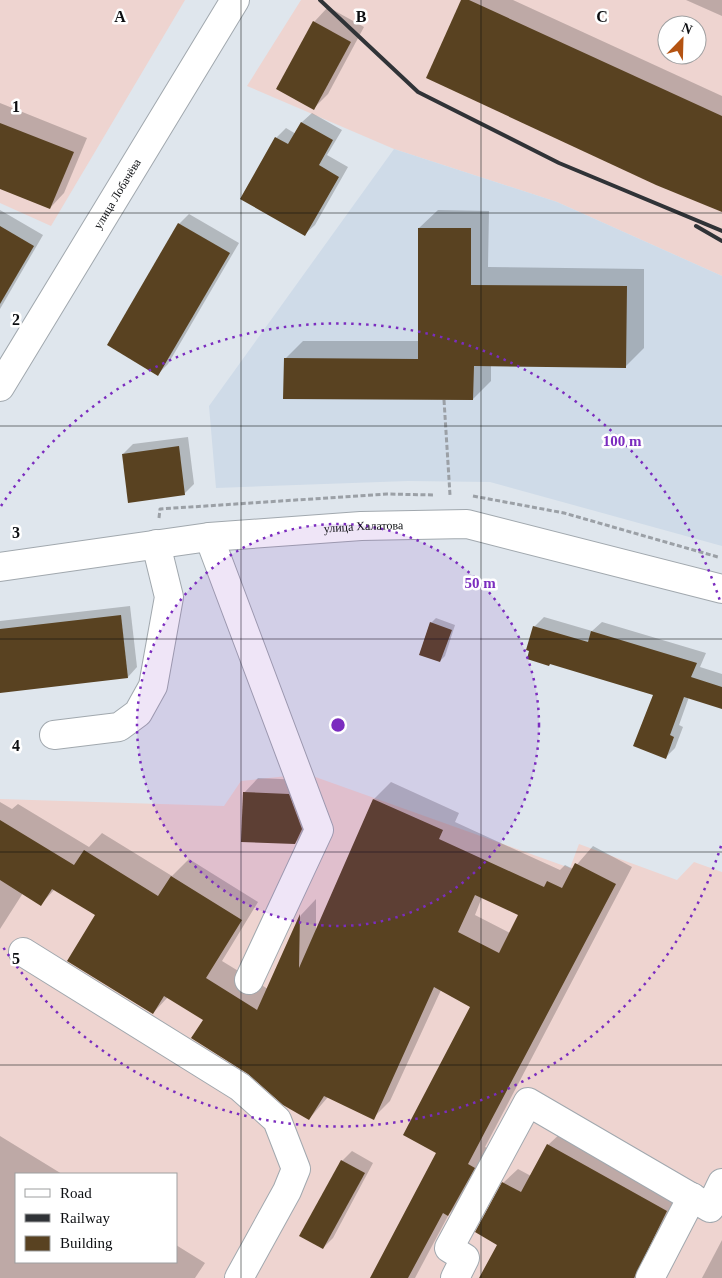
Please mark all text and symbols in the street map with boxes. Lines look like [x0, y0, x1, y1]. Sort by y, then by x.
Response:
text: A [114, 8, 126, 25]
text: B [356, 8, 367, 25]
text: C [596, 8, 608, 25]
north arrow [657, 15, 707, 65]
text: N [679, 20, 694, 37]
text: 1 [12, 98, 20, 115]
street label: улица Лобачёва [91, 156, 144, 232]
text: 2 [12, 311, 20, 328]
text: 100 m [603, 433, 642, 449]
street label: улица Халатова [323, 518, 404, 536]
text: 3 [12, 524, 20, 541]
text: 50 m [464, 575, 496, 591]
centre of rings [329, 716, 347, 734]
text: 4 [12, 737, 20, 754]
text: 5 [12, 950, 20, 967]
legend [15, 1173, 178, 1263]
text: Road [60, 1185, 92, 1201]
text: Railway [60, 1210, 110, 1226]
text: Building [60, 1235, 113, 1251]

